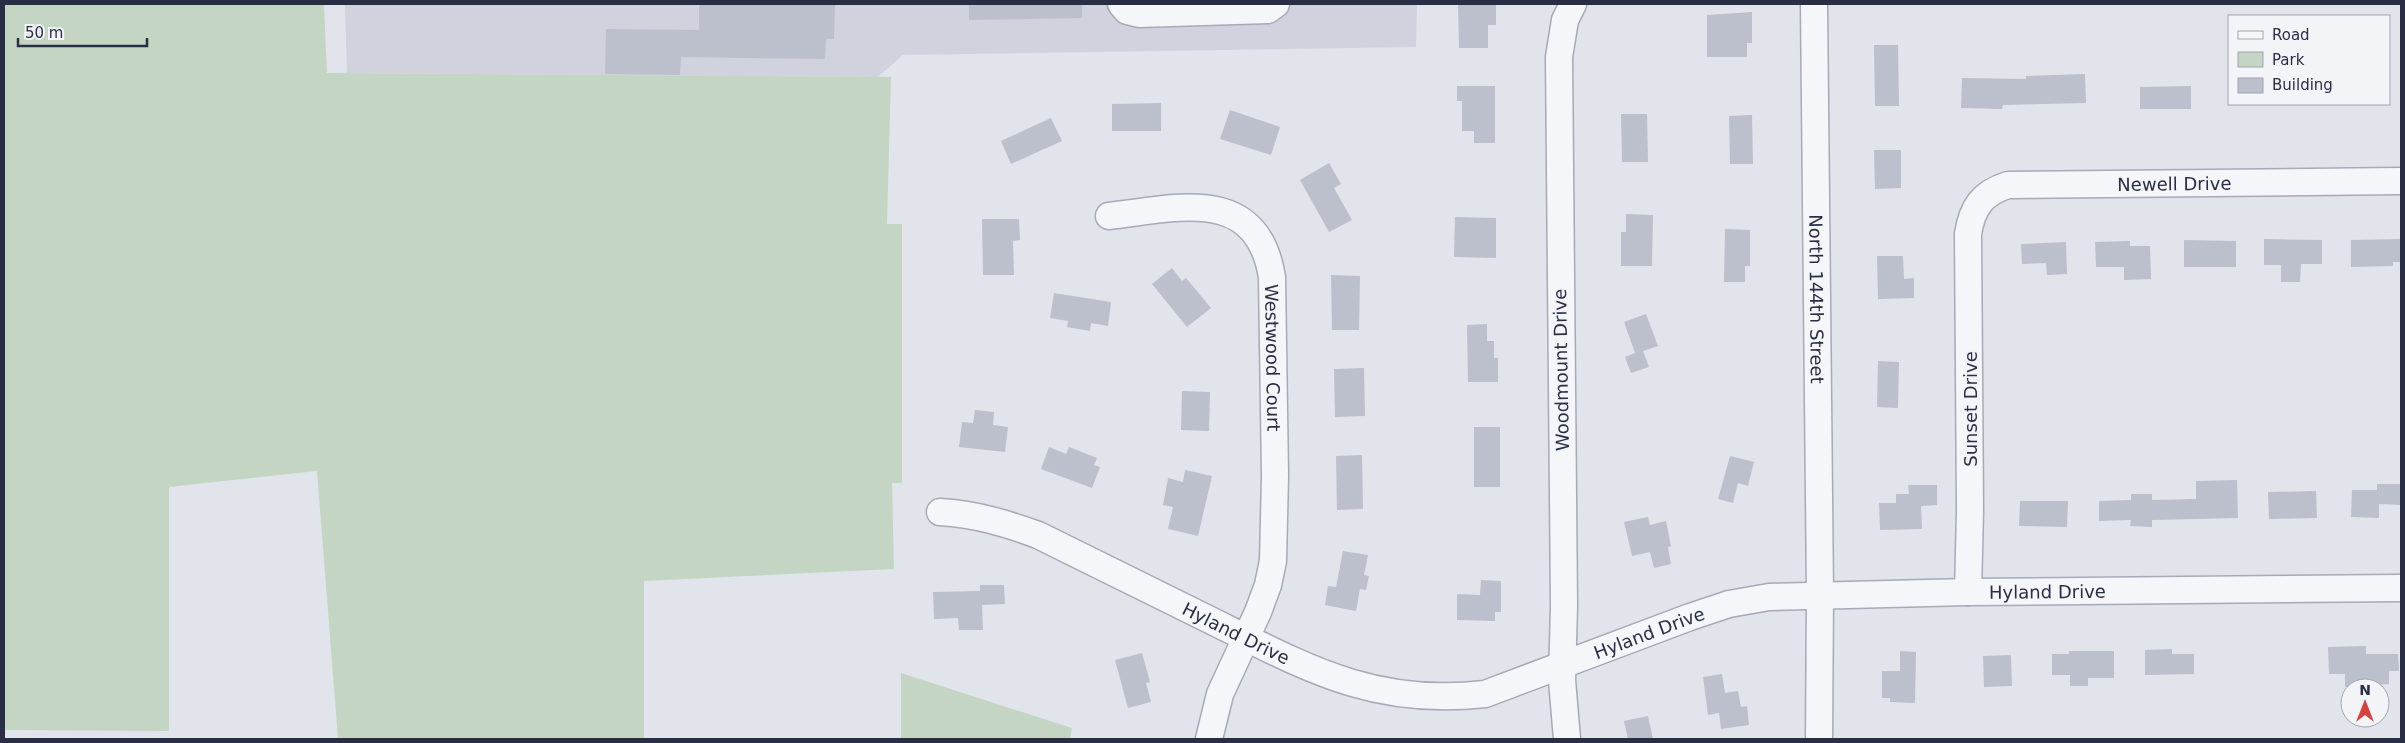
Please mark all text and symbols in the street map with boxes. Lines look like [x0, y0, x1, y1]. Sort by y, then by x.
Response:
scale bar [18, 15, 146, 47]
legend [2228, 15, 2390, 105]
text: 50 m [25, 24, 63, 42]
text: Road [2272, 26, 2310, 44]
text: Park [2272, 51, 2305, 69]
text: Building [2272, 76, 2333, 94]
street label: Newell Drive [2117, 172, 2232, 194]
street label: North 144th Street [1806, 214, 1828, 384]
street label: Westwood Court [1262, 284, 1285, 432]
street label: Woodmount Drive [1549, 289, 1573, 451]
street label: Sunset Drive [1960, 351, 1981, 467]
street label: Hyland Drive [1989, 580, 2106, 602]
street label: Hyland Drive [1179, 598, 1293, 668]
street label: Hyland Drive [1591, 602, 1707, 663]
north arrow [2340, 678, 2390, 728]
text: N [2359, 682, 2371, 698]

